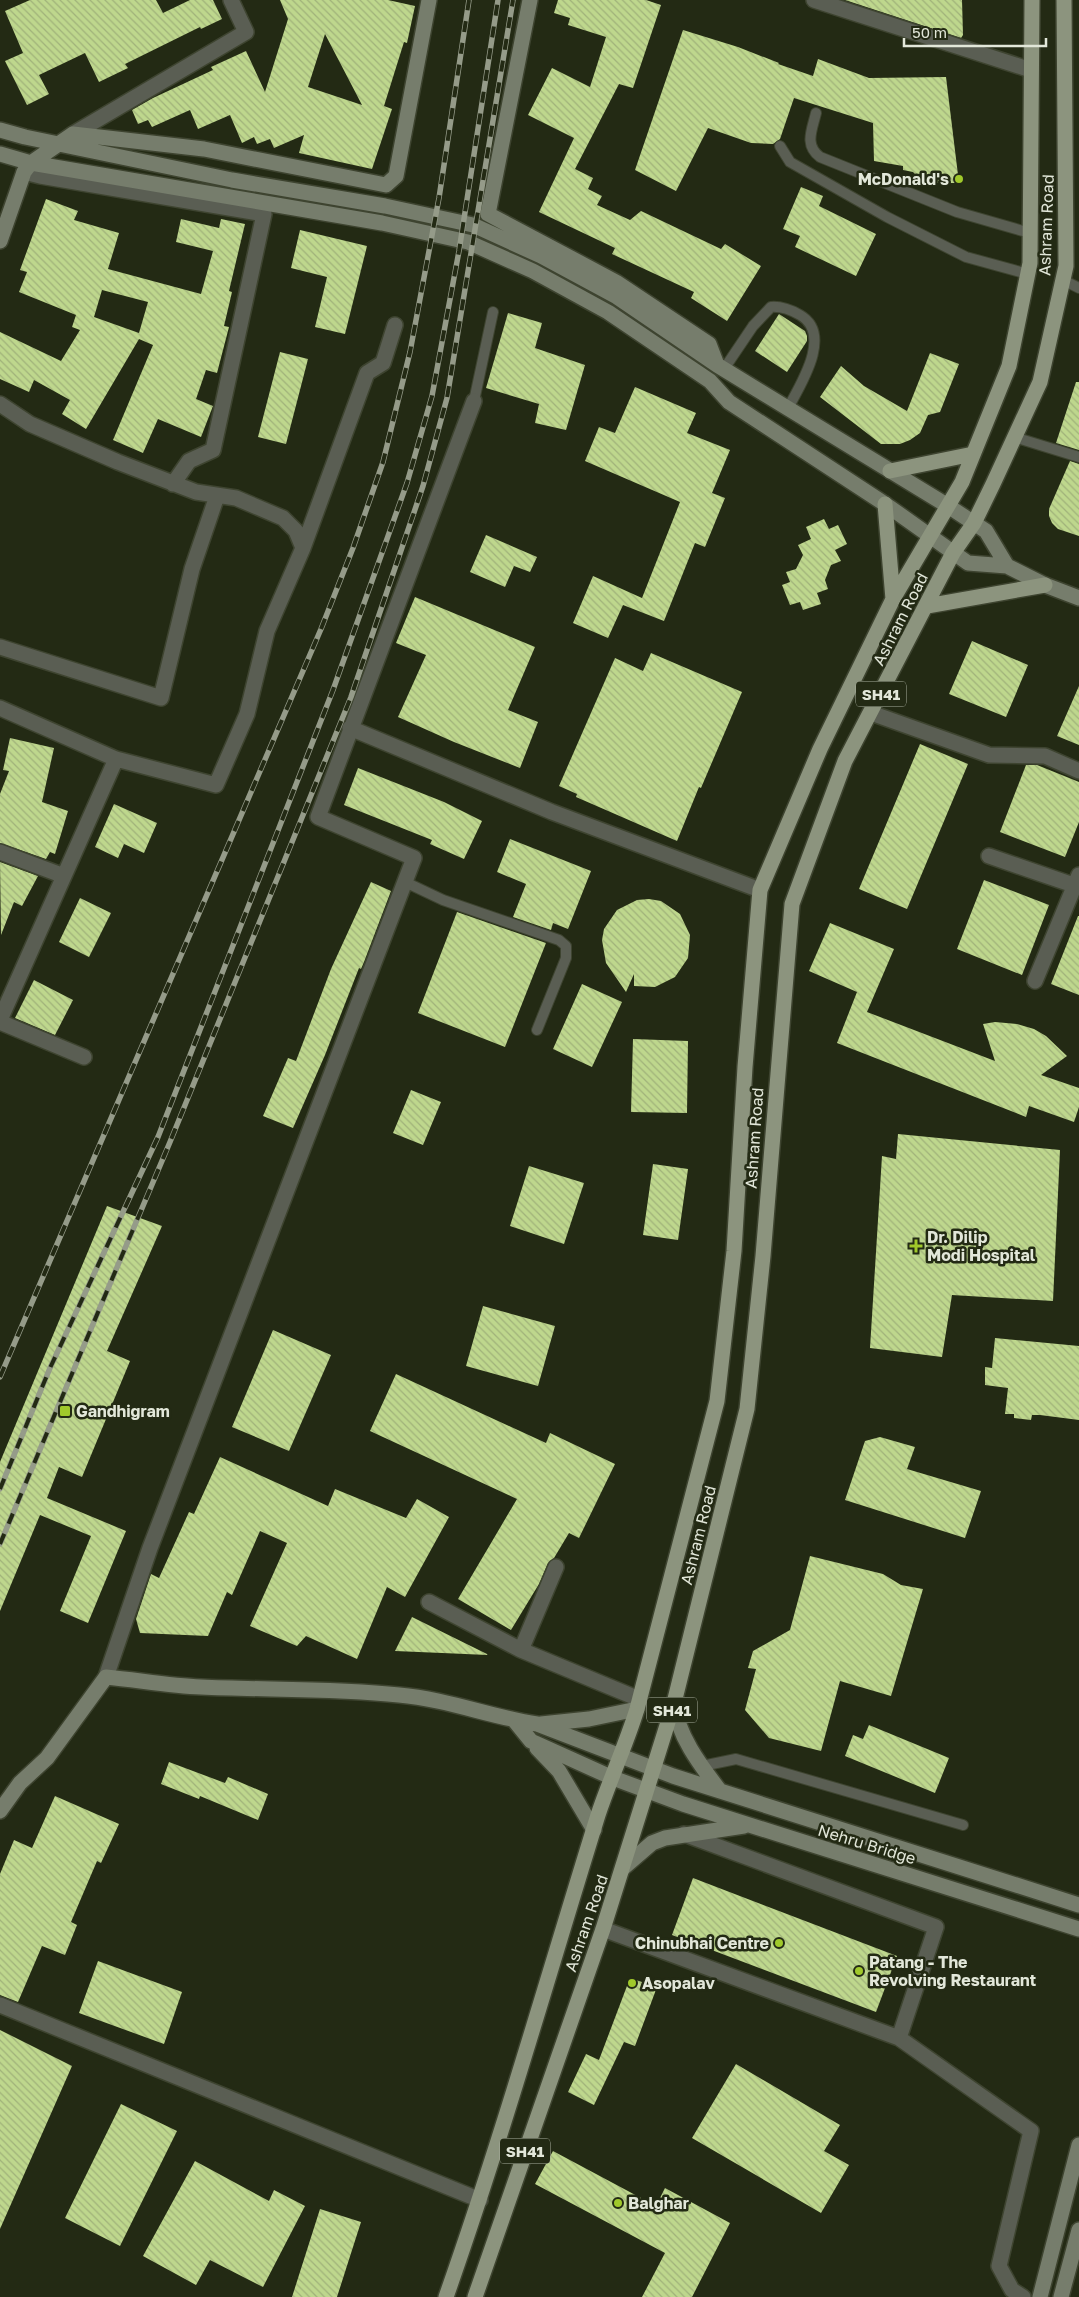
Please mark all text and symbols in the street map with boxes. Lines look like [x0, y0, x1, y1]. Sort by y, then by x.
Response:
scale bar [904, 15, 1046, 47]
text: 50 m [912, 23, 947, 41]
place label: McDonald's [858, 169, 949, 189]
marker: McDonald's [953, 173, 965, 185]
street label: Ashram Road [1034, 174, 1058, 276]
street label: Ashram Road [868, 569, 932, 669]
road number: SH41 [856, 682, 906, 706]
street label: Ashram Road [740, 1087, 768, 1189]
place label: Dr. Dilip Modi Hospital [927, 1227, 1036, 1265]
marker: Dr. Dilip Modi Hospital [909, 1239, 923, 1253]
place label: Gandhigram [76, 1401, 170, 1421]
marker: Gandhigram [58, 1404, 72, 1418]
street label: Ashram Road [676, 1483, 720, 1587]
road number: SH41 [647, 1698, 697, 1722]
street label: Nehru Bridge [816, 1820, 918, 1868]
street label: Ashram Road [560, 1872, 612, 1974]
place label: Chinubhai Centre [635, 1933, 769, 1953]
marker: Chinubhai Centre [773, 1937, 785, 1949]
place label: Patang - The Revolving Restaurant [869, 1952, 1036, 1990]
marker: Patang - The Revolving Restaurant [853, 1965, 865, 1977]
place label: Asopalav [642, 1973, 715, 1993]
marker: Asopalav [626, 1977, 638, 1989]
road number: SH41 [500, 2138, 550, 2164]
place label: Balghar [628, 2193, 689, 2213]
marker: Balghar [612, 2197, 624, 2209]

